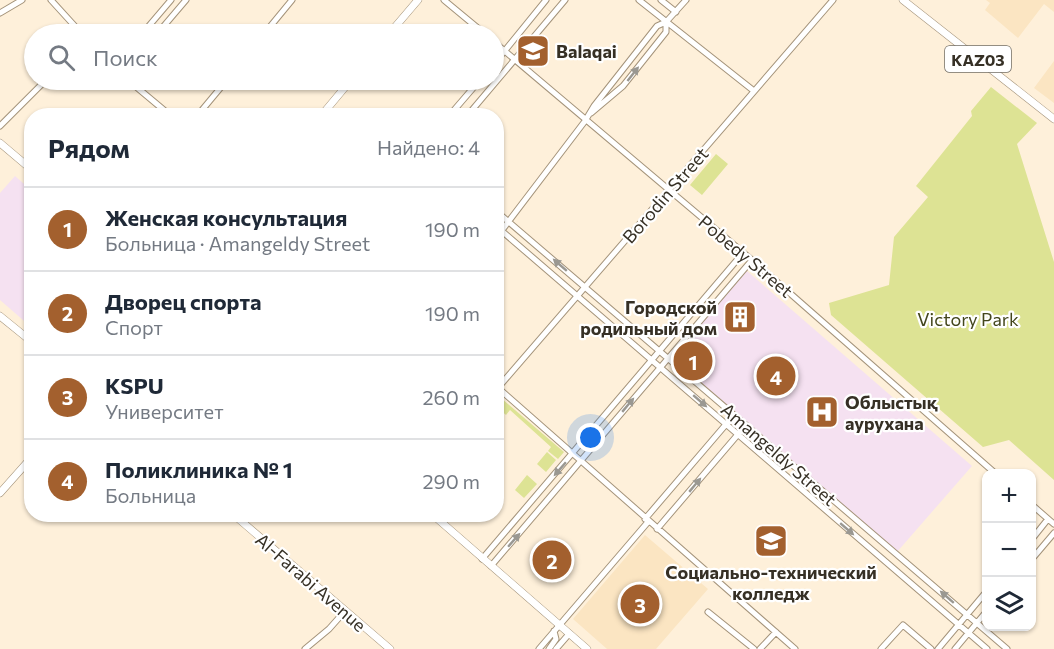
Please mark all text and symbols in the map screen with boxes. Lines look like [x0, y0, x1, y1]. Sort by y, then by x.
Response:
search box [24, 24, 504, 90]
school or university icon: Balaqai [515, 33, 551, 69]
place label: Balaqai [556, 40, 617, 62]
icon: search [45, 41, 78, 74]
text: Поиск [93, 44, 158, 71]
road number: KАZ03 [945, 46, 1011, 72]
one-way arrow [626, 66, 639, 82]
text: Рядом [48, 132, 130, 163]
text: Найдено: 4 [377, 135, 480, 159]
street label: Borodin Street [617, 143, 713, 247]
text: Женская консультация [105, 204, 347, 231]
street label: Pobedy Street [695, 210, 797, 302]
text: 1 [63, 217, 72, 241]
text: 190 m [425, 217, 480, 241]
text: Больница · Amangeldy Street [105, 231, 370, 255]
one-way arrow [552, 259, 568, 272]
text: Дворец спорта [105, 288, 262, 315]
place label: Городской родильный дом [580, 296, 717, 339]
building icon: Городской родильный дом [722, 299, 758, 335]
text: 2 [62, 301, 73, 325]
text: 190 m [425, 301, 480, 325]
park label: Victory Park [917, 308, 1019, 330]
text: Спорт [105, 315, 163, 339]
pin: 1 [674, 338, 712, 384]
pin: 4 [756, 354, 796, 398]
text: KSPU [105, 372, 164, 399]
text: 3 [62, 385, 73, 409]
text: 260 m [422, 385, 480, 409]
place label: Облыстық аурухана [845, 391, 938, 434]
hospital icon: Облыстық аурухана [804, 394, 840, 430]
one-way arrow [692, 395, 708, 408]
one-way arrow [621, 398, 634, 413]
street label: Amangeldy Street [717, 398, 841, 510]
text: Университет [105, 399, 224, 423]
your location [576, 423, 605, 452]
text: Поликлиника № 1 [105, 456, 293, 483]
one-way arrow [554, 461, 567, 476]
text: 4 [61, 469, 74, 493]
text: 290 m [422, 469, 480, 493]
map controls [982, 469, 1036, 631]
button: + [982, 469, 1036, 523]
one-way arrow [688, 478, 701, 493]
text: Больница [105, 483, 196, 507]
one-way arrow [839, 522, 854, 535]
school or university icon: Социально-технический колледж [753, 523, 789, 559]
button: − [982, 523, 1036, 577]
street label: Al-Farabi Avenue [251, 528, 371, 636]
one-way arrow [507, 533, 520, 548]
pin: 2 [532, 538, 572, 582]
place label: Социально-технический колледж [665, 561, 877, 604]
button: layers [982, 577, 1036, 631]
pin: 3 [620, 582, 660, 626]
one-way arrow [939, 591, 955, 604]

